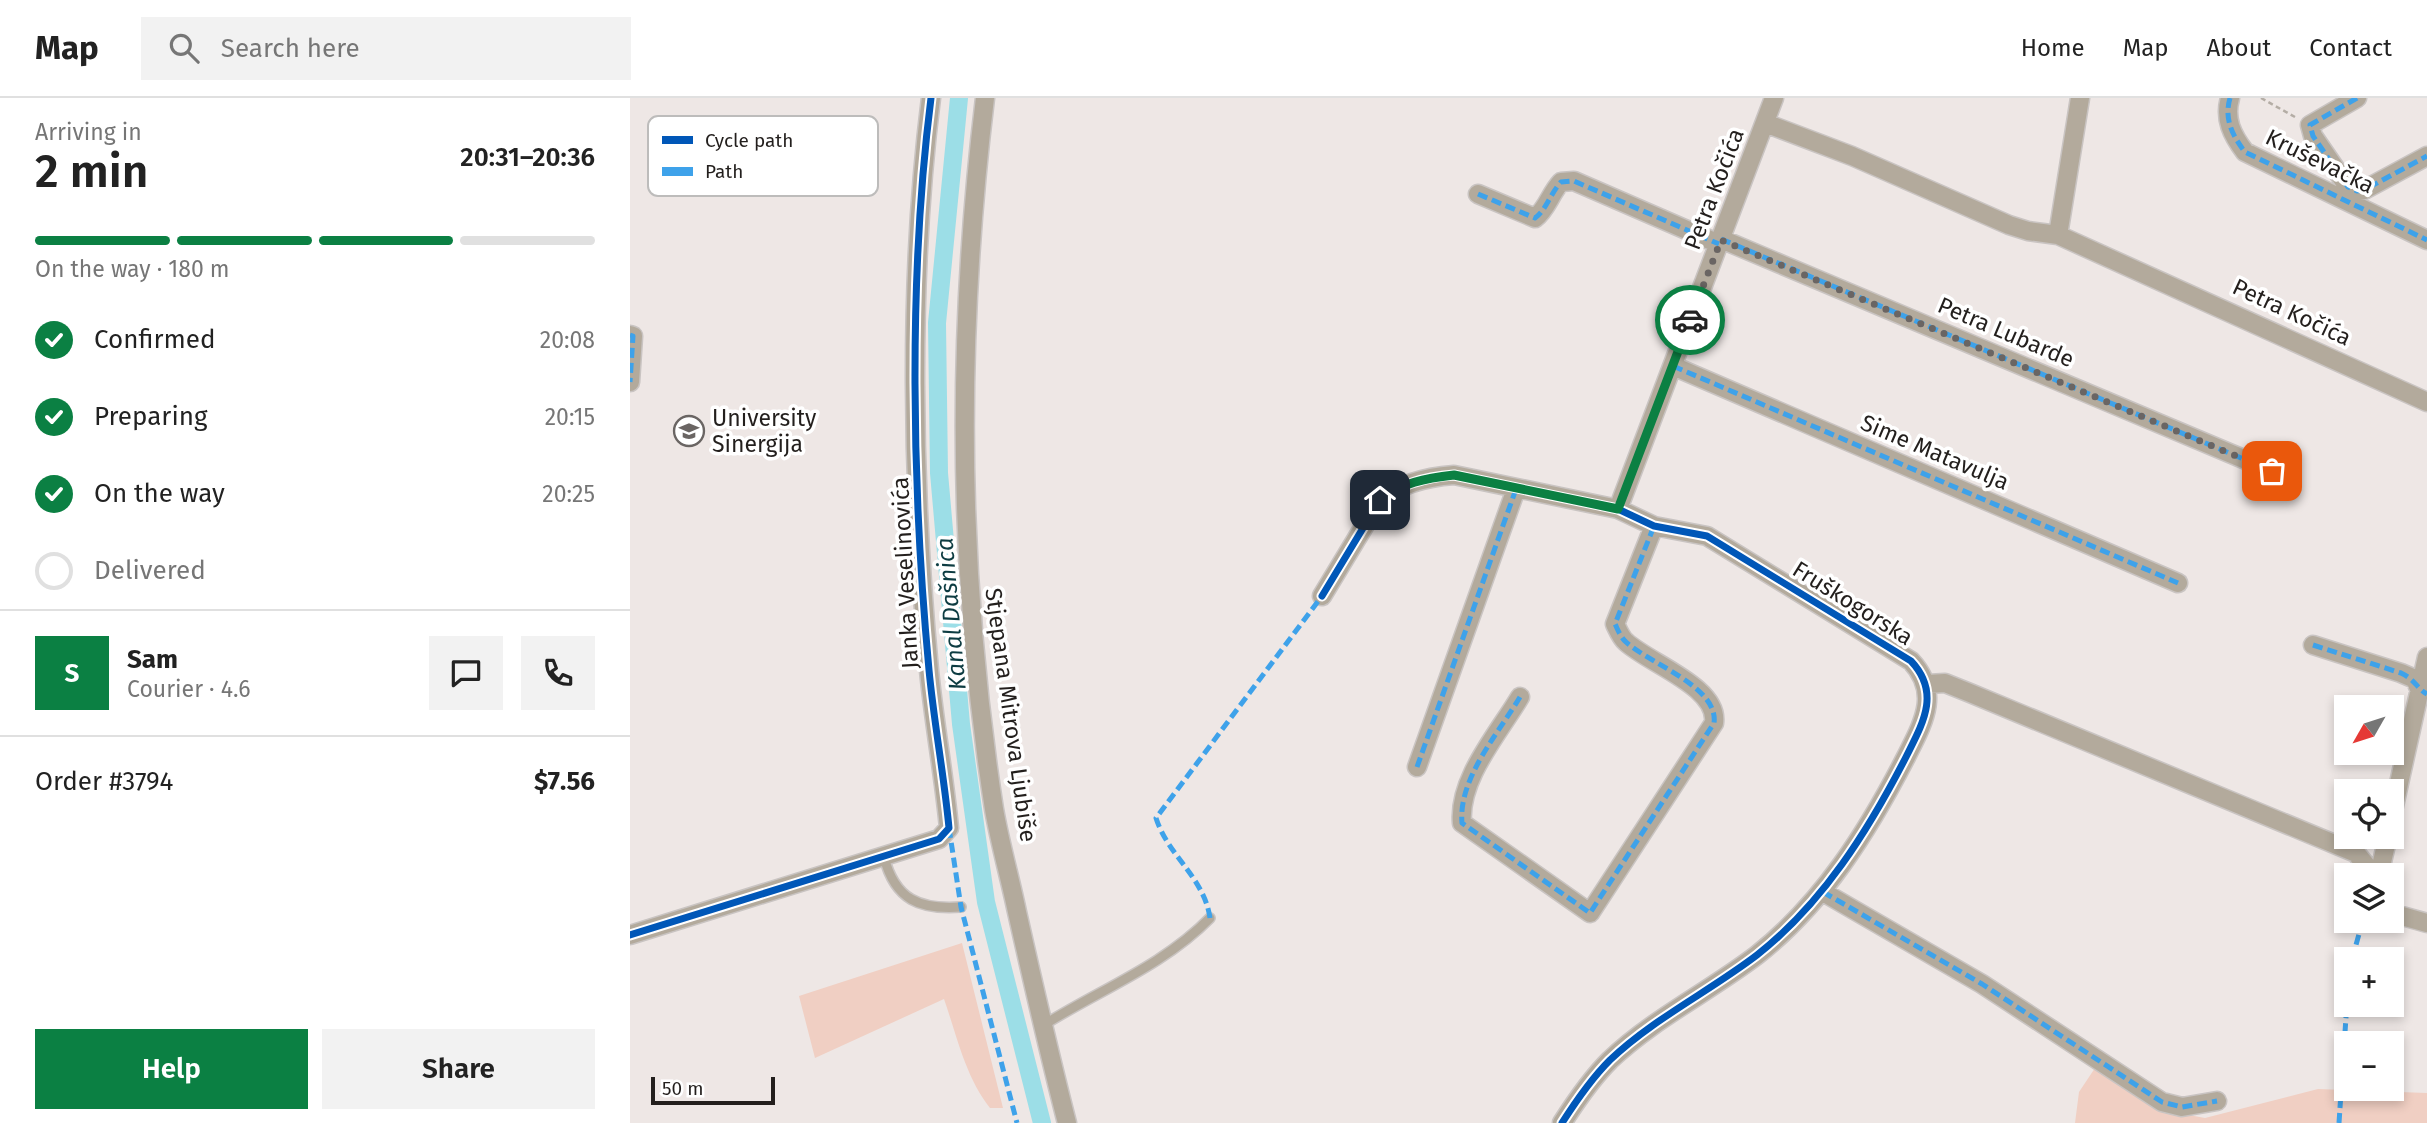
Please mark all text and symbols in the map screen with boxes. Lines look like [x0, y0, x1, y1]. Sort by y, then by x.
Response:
search box [141, 17, 631, 80]
text: Map [35, 28, 99, 68]
icon: search [165, 29, 203, 67]
text: Search here [221, 33, 360, 64]
text: Home [2021, 34, 2085, 62]
text: Map [2123, 34, 2169, 62]
text: About [2207, 34, 2271, 62]
text: Contact [2309, 34, 2392, 62]
legend [648, 116, 878, 196]
text: Arriving in [35, 118, 142, 146]
street label: Kruševačka [2261, 123, 2379, 199]
street label: Petra Kočića [1678, 124, 1750, 254]
text: Cycle path [705, 129, 793, 152]
text: 20:31–20:36 [460, 142, 595, 173]
text: 2 min [35, 144, 148, 199]
text: Path [705, 160, 743, 183]
text: On the way · 180 m [35, 255, 230, 283]
street label: Petra Kočića [2228, 272, 2356, 352]
courier [1655, 285, 1725, 355]
street label: Petra Lubarde [1934, 291, 2078, 373]
icon: car [1671, 301, 1709, 339]
icon: check [35, 321, 73, 359]
text: Confirmed [94, 324, 215, 355]
text: 20:08 [540, 326, 595, 354]
icon: check [35, 398, 73, 436]
text: Preparing [94, 401, 207, 432]
text: 20:15 [545, 403, 595, 431]
place label: University Sinergija [712, 404, 817, 458]
street label: Sime Matavulja [1857, 408, 2013, 496]
school or university icon: University Sinergija [672, 414, 706, 448]
pin [2242, 441, 2302, 501]
icon: bag [2253, 452, 2291, 490]
pin [1350, 470, 1410, 530]
icon: check [35, 475, 73, 513]
street label: Janka Veselinovića [886, 476, 924, 670]
text: On the way [94, 478, 225, 509]
text: 20:25 [542, 480, 595, 508]
icon: home [1361, 481, 1399, 519]
water label: Kanal Dašnica [930, 536, 972, 692]
text: Delivered [94, 555, 206, 586]
street label: Fruškogorska [1788, 555, 1918, 651]
street label: Stjepana Mitrova Ljubiše [979, 586, 1043, 844]
button: chat [429, 636, 503, 710]
button: phone [521, 636, 595, 710]
text: Sam [127, 644, 178, 675]
text: S [65, 658, 79, 689]
text: Courier · 4.6 [127, 675, 251, 703]
north arrow [2334, 695, 2404, 765]
map controls [2334, 695, 2404, 1101]
text: Order #3794 [35, 766, 173, 797]
text: $7.56 [534, 766, 595, 797]
button: locate [2334, 779, 2404, 849]
button: layers [2334, 863, 2404, 933]
button: + [2334, 947, 2404, 1017]
button: Help [35, 1029, 308, 1109]
button: Share [322, 1029, 595, 1109]
button: − [2334, 1031, 2404, 1101]
scale bar [651, 1074, 775, 1106]
text: 50 m [662, 1077, 703, 1100]

